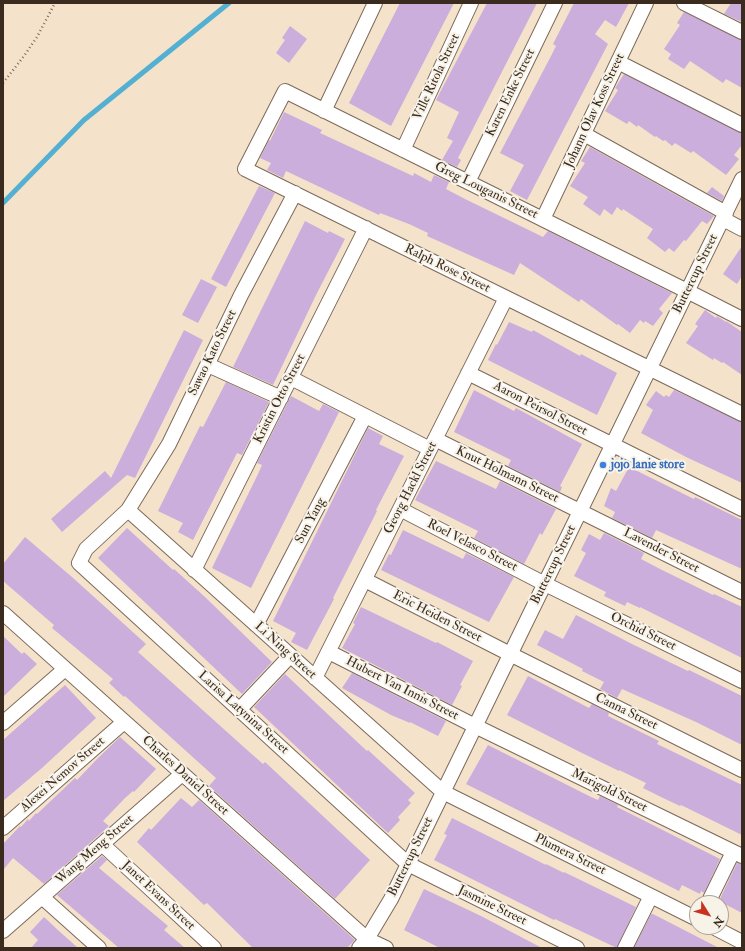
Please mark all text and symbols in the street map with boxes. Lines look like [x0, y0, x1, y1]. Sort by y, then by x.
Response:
street label: Ville Ritola Street [410, 31, 464, 123]
street label: Karen Enke Street [483, 47, 539, 139]
street label: Johann Olav Koss Street [562, 51, 628, 171]
street label: Greg Louganis Street [432, 159, 540, 223]
street label: Buttercup Street [670, 232, 722, 316]
street label: Ralph Rose Street [402, 242, 492, 296]
street label: Sawao Kato Street [185, 307, 241, 399]
street label: Kristin Otto Street [251, 352, 309, 446]
street label: Aaron Peirsol Street [491, 379, 589, 439]
street label: Georg Hackl Street [381, 439, 441, 537]
street label: Knut Holmann Street [453, 443, 561, 507]
place label: jojo lanie store [611, 457, 684, 473]
marker: jojo lanie store [598, 460, 608, 470]
street label: Sun Yang [292, 495, 330, 547]
street label: Roel Velasco Street [424, 517, 520, 575]
street label: Buttercup Street [528, 523, 580, 607]
street label: Lavender Street [621, 525, 701, 577]
street label: Eric Heiden Street [390, 588, 484, 646]
street label: Orchid Street [608, 609, 678, 655]
street label: Li Ning Street [251, 619, 319, 683]
street label: Hubert Van Innis Street [343, 654, 461, 724]
street label: Larisa Latynina Street [194, 668, 292, 758]
street label: Canna Street [592, 690, 660, 734]
street label: Charles Daniel Street [138, 733, 232, 819]
street label: Alexei Nemov Street [18, 734, 108, 816]
street label: Marigold Street [569, 766, 649, 816]
street label: Wang Meng Street [53, 812, 137, 888]
street label: Buttercup Street [385, 815, 437, 899]
street label: Plumera Street [532, 831, 608, 879]
street label: Janet Evans Street [118, 858, 198, 934]
street label: Jasmine Street [455, 883, 529, 929]
north arrow [689, 895, 729, 935]
text: N [710, 914, 726, 930]

